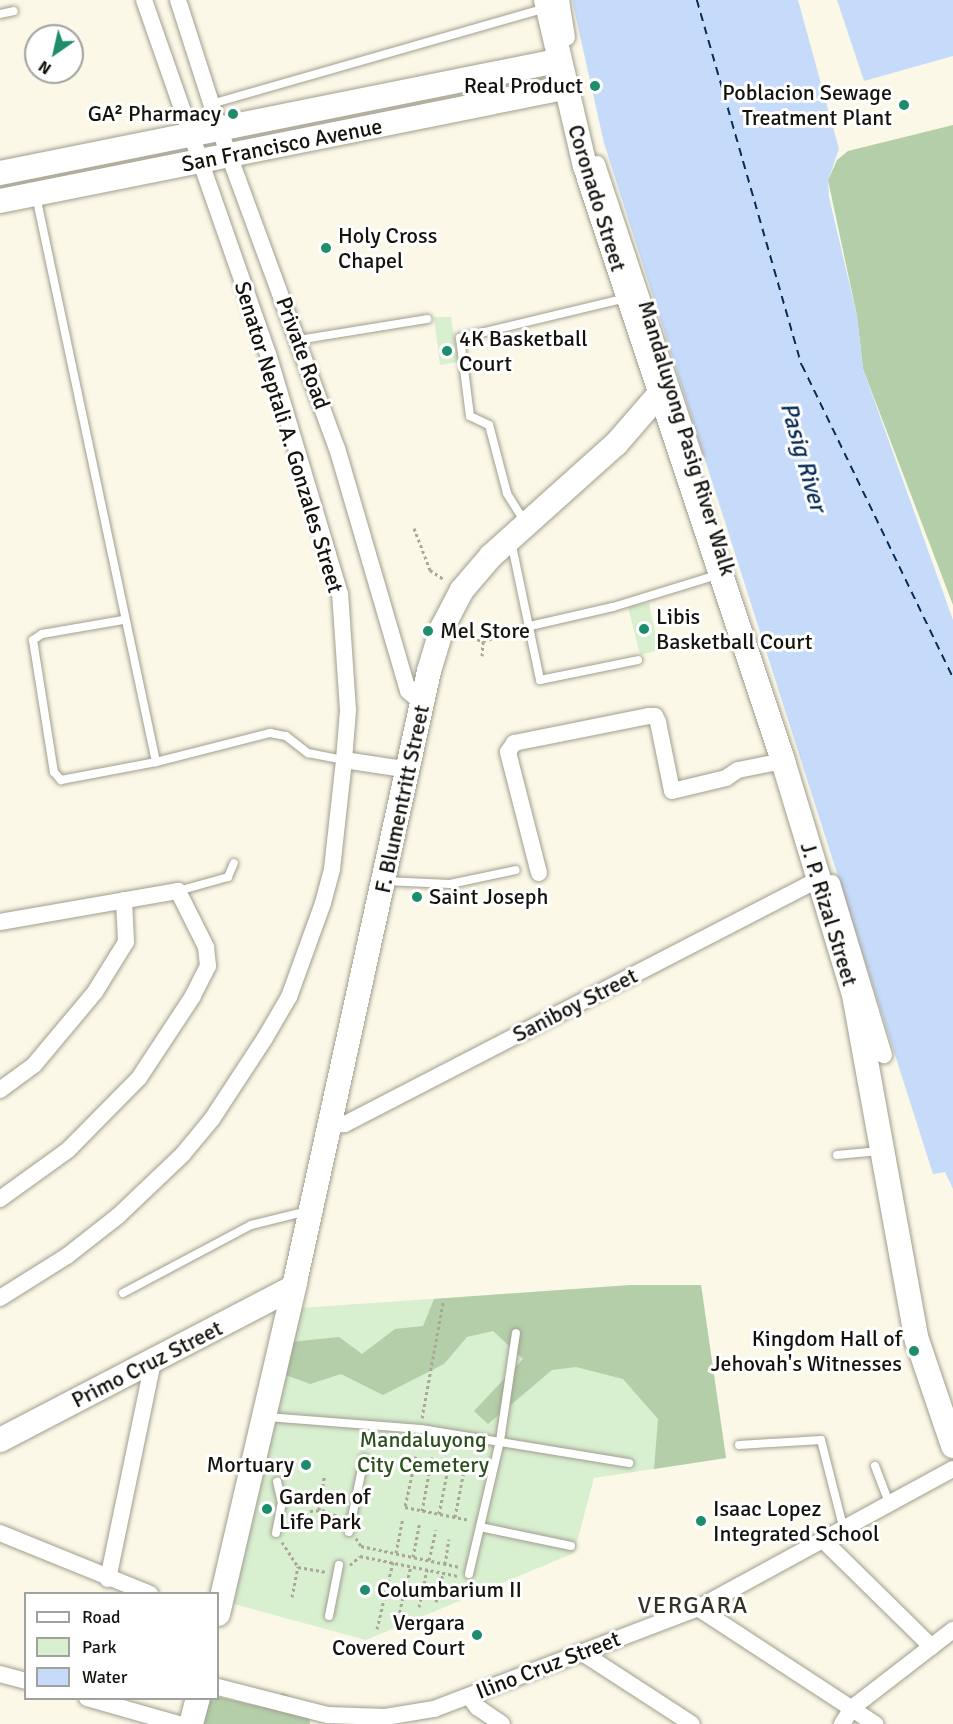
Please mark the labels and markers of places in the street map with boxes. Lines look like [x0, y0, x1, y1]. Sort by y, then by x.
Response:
place label: Real Product [464, 73, 583, 99]
marker: Real Product [588, 79, 602, 93]
place label: Poblacion Sewage Treatment Plant [722, 79, 892, 130]
marker: Poblacion Sewage Treatment Plant [897, 98, 911, 112]
place label: GA² Pharmacy [88, 101, 221, 127]
marker: GA² Pharmacy [226, 107, 240, 121]
place label: Holy Cross Chapel [338, 222, 437, 274]
marker: Holy Cross Chapel [319, 241, 333, 255]
place label: 4K Basketball Court [459, 325, 588, 376]
marker: 4K Basketball Court [440, 344, 454, 358]
place label: Libis Basketball Court [656, 603, 813, 654]
place label: Mel Store [440, 618, 530, 644]
marker: Libis Basketball Court [637, 622, 651, 636]
marker: Mel Store [421, 624, 435, 638]
place label: Saint Joseph [429, 884, 549, 910]
marker: Saint Joseph [410, 890, 424, 904]
place label: Kingdom Hall of Jehovah's Witnesses [711, 1325, 902, 1376]
marker: Kingdom Hall of Jehovah's Witnesses [907, 1344, 921, 1358]
place label: Mortuary [206, 1452, 294, 1478]
marker: Mortuary [299, 1458, 313, 1472]
place label: Garden of Life Park [279, 1483, 370, 1534]
place label: Isaac Lopez Integrated School [713, 1495, 879, 1546]
marker: Garden of Life Park [260, 1502, 274, 1516]
marker: Isaac Lopez Integrated School [694, 1514, 708, 1528]
place label: Columbarium II [377, 1577, 522, 1603]
marker: Columbarium II [358, 1583, 372, 1597]
place label: Vergara Covered Court [332, 1609, 465, 1660]
marker: Vergara Covered Court [470, 1628, 484, 1642]

